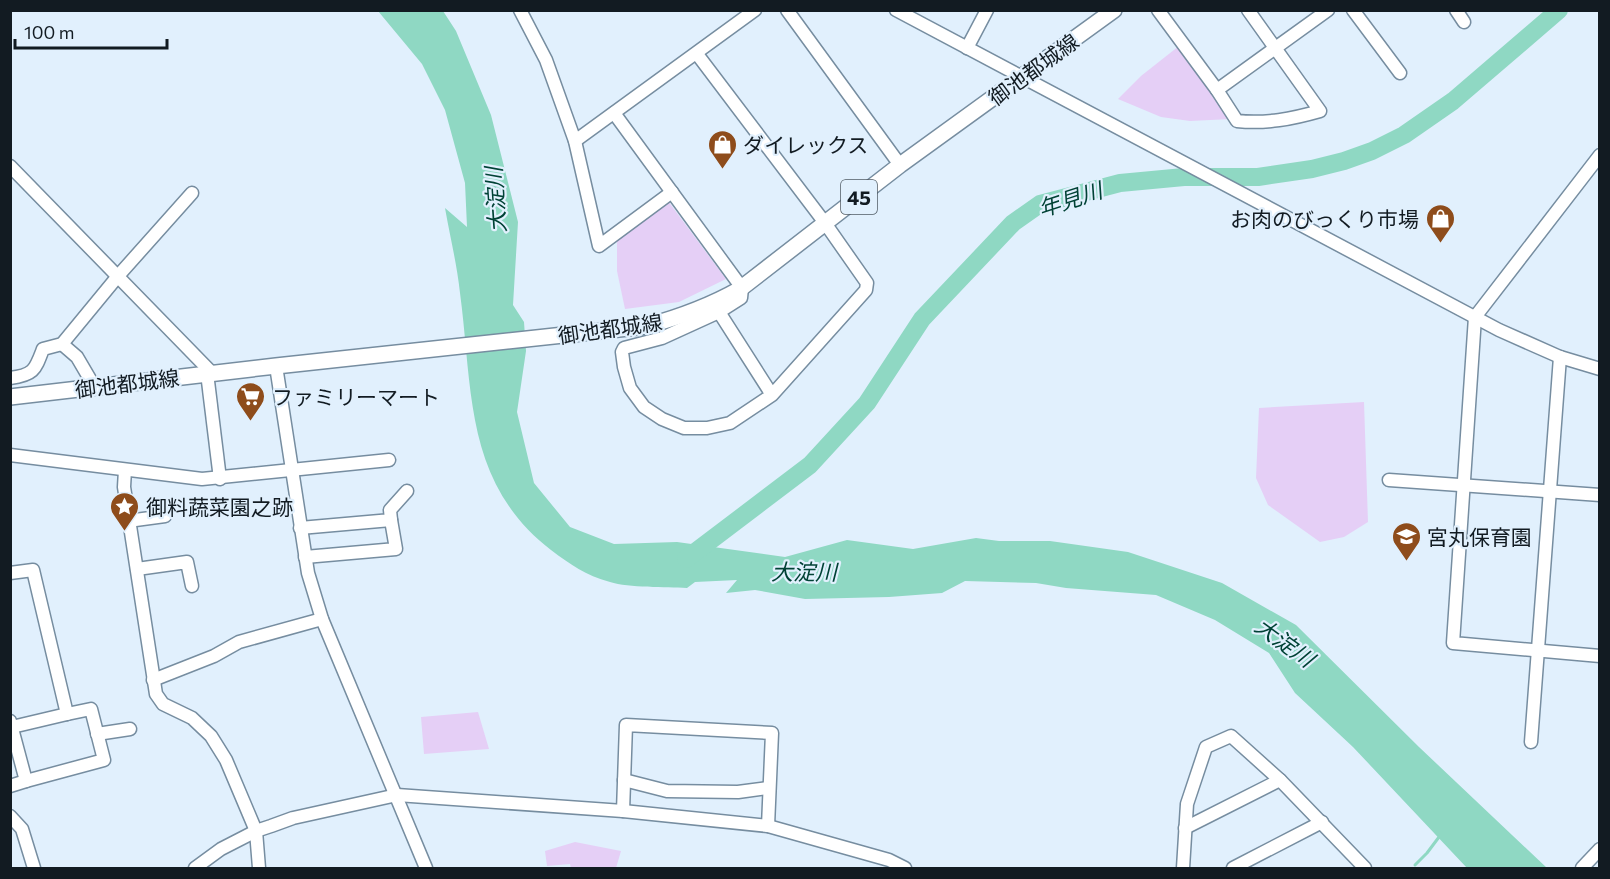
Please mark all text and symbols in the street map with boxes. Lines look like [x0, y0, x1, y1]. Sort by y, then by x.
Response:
scale bar [15, 12, 166, 50]
text: 100 m [24, 21, 74, 43]
street label: 御池都城線 [983, 28, 1083, 110]
shop icon: ダイレックス [706, 128, 738, 170]
place label: ダイレックス [743, 132, 868, 157]
water label: 大淀川 [479, 164, 511, 234]
water label: 年見川 [1034, 175, 1107, 222]
road number: 45 [841, 180, 877, 214]
shop icon: お肉のびっくり市場 [1424, 202, 1456, 244]
place label: お肉のびっくり市場 [1230, 206, 1419, 231]
street label: 御池都城線 [556, 308, 664, 348]
street label: 御池都城線 [73, 364, 181, 402]
supermarket icon: ファミリーマート [235, 380, 267, 422]
place label: ファミリーマート [272, 384, 440, 409]
place icon: 御料蔬菜園之跡 [109, 490, 141, 532]
place label: 御料蔬菜園之跡 [146, 494, 293, 519]
school or university icon: 宮丸保育園 [1390, 520, 1422, 562]
place label: 宮丸保育園 [1427, 524, 1532, 549]
water label: 大淀川 [771, 558, 839, 585]
water label: 大淀川 [1250, 612, 1321, 673]

